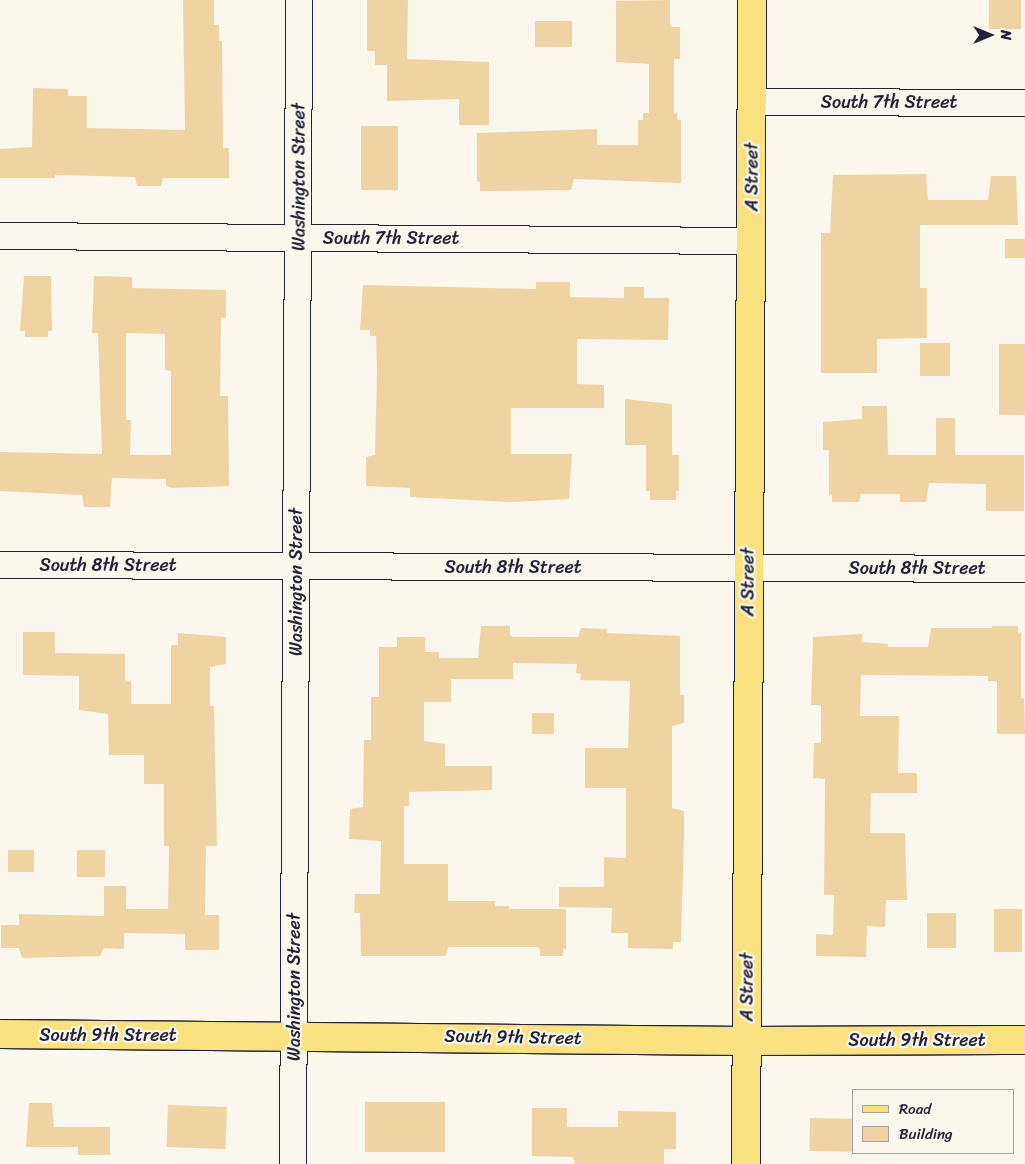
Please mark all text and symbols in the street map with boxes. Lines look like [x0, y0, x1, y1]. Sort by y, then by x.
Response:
north arrow [965, 10, 1015, 60]
text: N [993, 30, 1018, 40]
street label: South 7th Street [821, 91, 957, 113]
street label: Washington Street [288, 103, 310, 251]
street label: A Street [741, 143, 763, 211]
street label: South 7th Street [323, 227, 459, 249]
street label: Washington Street [285, 508, 307, 656]
street label: A Street [737, 548, 759, 616]
street label: South 8th Street [39, 554, 177, 576]
street label: South 8th Street [444, 556, 582, 578]
street label: South 8th Street [848, 557, 986, 579]
street label: Washington Street [283, 913, 305, 1061]
street label: A Street [736, 953, 758, 1021]
street label: South 9th Street [39, 1024, 177, 1046]
street label: South 9th Street [444, 1025, 582, 1049]
street label: South 9th Street [848, 1029, 986, 1051]
legend [852, 1089, 1015, 1154]
text: Road [899, 1096, 931, 1122]
text: Building [899, 1121, 953, 1147]

